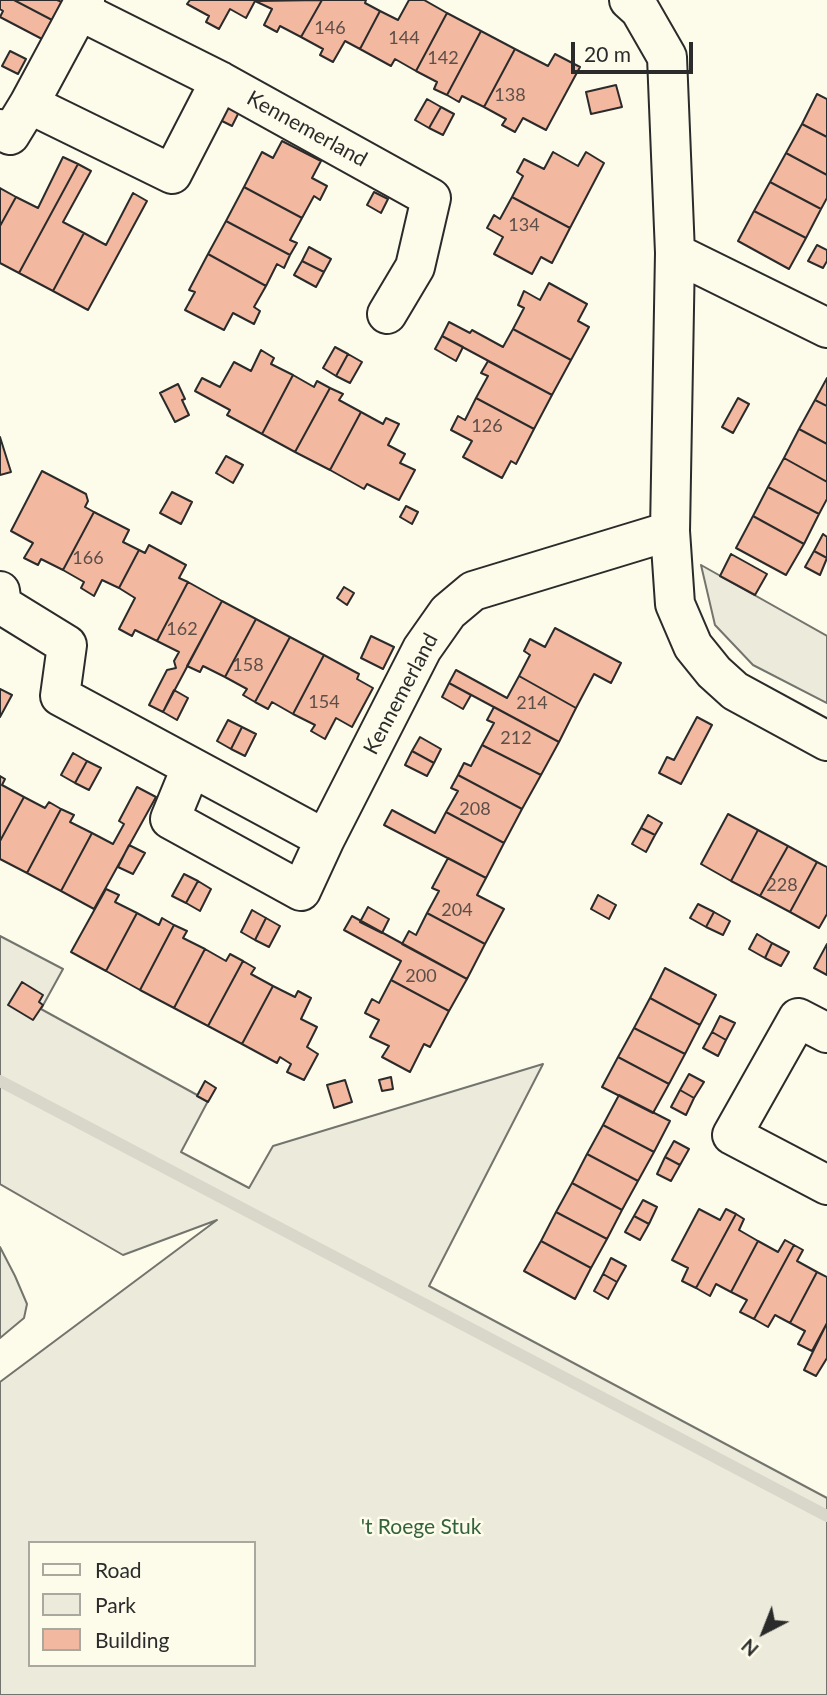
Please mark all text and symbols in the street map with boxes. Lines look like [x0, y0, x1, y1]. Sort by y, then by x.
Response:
house number: 146 [314, 17, 346, 39]
house number: 144 [388, 27, 420, 49]
scale bar [575, 28, 698, 72]
text: 20 m [584, 41, 631, 66]
house number: 142 [427, 47, 459, 69]
house number: 138 [494, 84, 526, 106]
street label: Kennemerland [242, 86, 372, 172]
house number: 134 [508, 214, 540, 236]
house number: 126 [471, 415, 503, 437]
house number: 166 [72, 547, 104, 569]
house number: 162 [166, 618, 198, 640]
street label: Kennemerland [359, 629, 443, 759]
house number: 158 [232, 654, 264, 676]
house number: 154 [308, 691, 340, 713]
house number: 214 [516, 692, 548, 714]
house number: 212 [500, 727, 532, 749]
house number: 208 [459, 798, 491, 820]
house number: 228 [766, 874, 798, 896]
house number: 204 [441, 899, 473, 921]
house number: 200 [405, 965, 437, 987]
park label: 't Roege Stuk [361, 1514, 481, 1540]
legend [28, 1541, 256, 1667]
text: Road [95, 1557, 142, 1582]
text: Park [95, 1592, 136, 1617]
north arrow [729, 1597, 799, 1667]
text: Building [95, 1627, 170, 1652]
text: N [736, 1635, 763, 1661]

